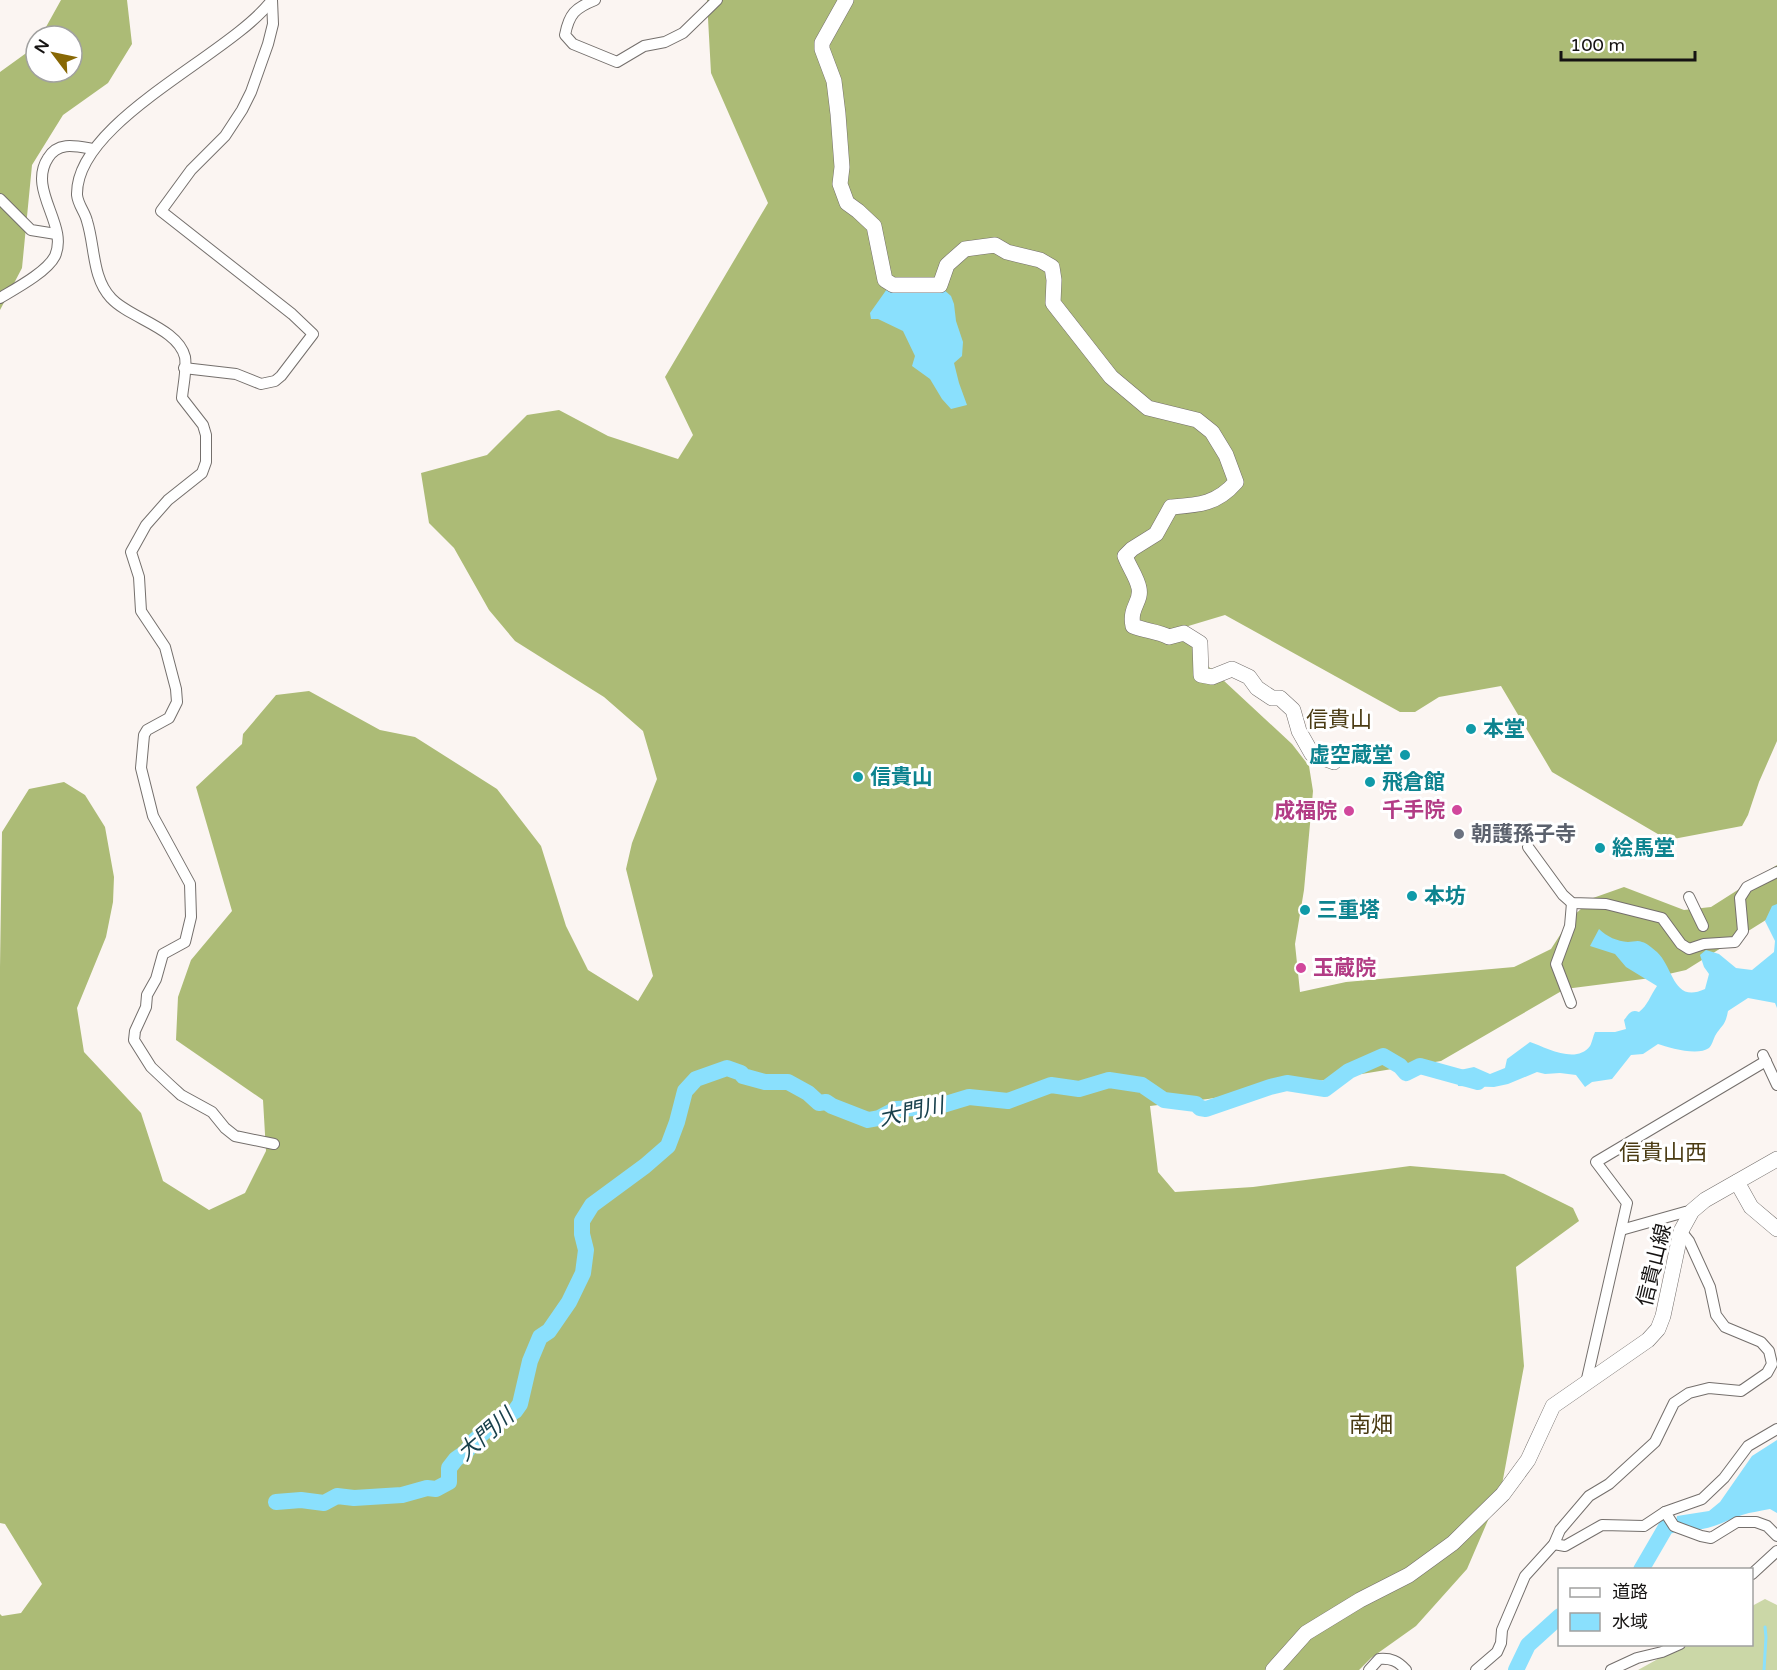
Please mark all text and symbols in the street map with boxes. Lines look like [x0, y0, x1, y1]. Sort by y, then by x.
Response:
north arrow [24, 24, 84, 84]
scale bar [1561, 24, 1694, 62]
text: 100 m [1570, 34, 1625, 56]
text: N [30, 36, 54, 57]
district label: 信貴山 [1306, 707, 1372, 733]
place label: 本堂 [1483, 717, 1525, 742]
marker: 本堂 [1464, 722, 1478, 736]
place label: 虚空蔵堂 [1309, 743, 1393, 768]
marker: 虚空蔵堂 [1398, 748, 1412, 762]
place label: 信貴山 [870, 765, 933, 790]
marker: 信貴山 [851, 770, 865, 784]
place label: 飛倉館 [1382, 770, 1445, 795]
marker: 飛倉館 [1363, 775, 1377, 789]
place label: 千手院 [1382, 798, 1445, 823]
place label: 成福院 [1274, 799, 1337, 824]
marker: 千手院 [1450, 803, 1464, 817]
marker: 成福院 [1342, 804, 1356, 818]
place label: 朝護孫子寺 [1471, 822, 1576, 847]
marker: 朝護孫子寺 [1452, 827, 1466, 841]
place label: 絵馬堂 [1612, 836, 1675, 861]
marker: 絵馬堂 [1593, 841, 1607, 855]
place label: 本坊 [1424, 884, 1466, 909]
marker: 本坊 [1405, 889, 1419, 903]
place label: 三重塔 [1317, 898, 1380, 923]
marker: 三重塔 [1298, 903, 1312, 917]
place label: 玉蔵院 [1313, 956, 1376, 981]
marker: 玉蔵院 [1294, 961, 1308, 975]
water label: 大門川 [876, 1092, 948, 1132]
district label: 信貴山西 [1619, 1140, 1707, 1166]
street label: 信貴山線 [1632, 1221, 1677, 1309]
water label: 大門川 [452, 1402, 521, 1466]
district label: 南畑 [1349, 1412, 1393, 1438]
legend [1558, 1568, 1753, 1646]
text: 道路 [1612, 1581, 1648, 1603]
text: 水域 [1612, 1611, 1648, 1633]

